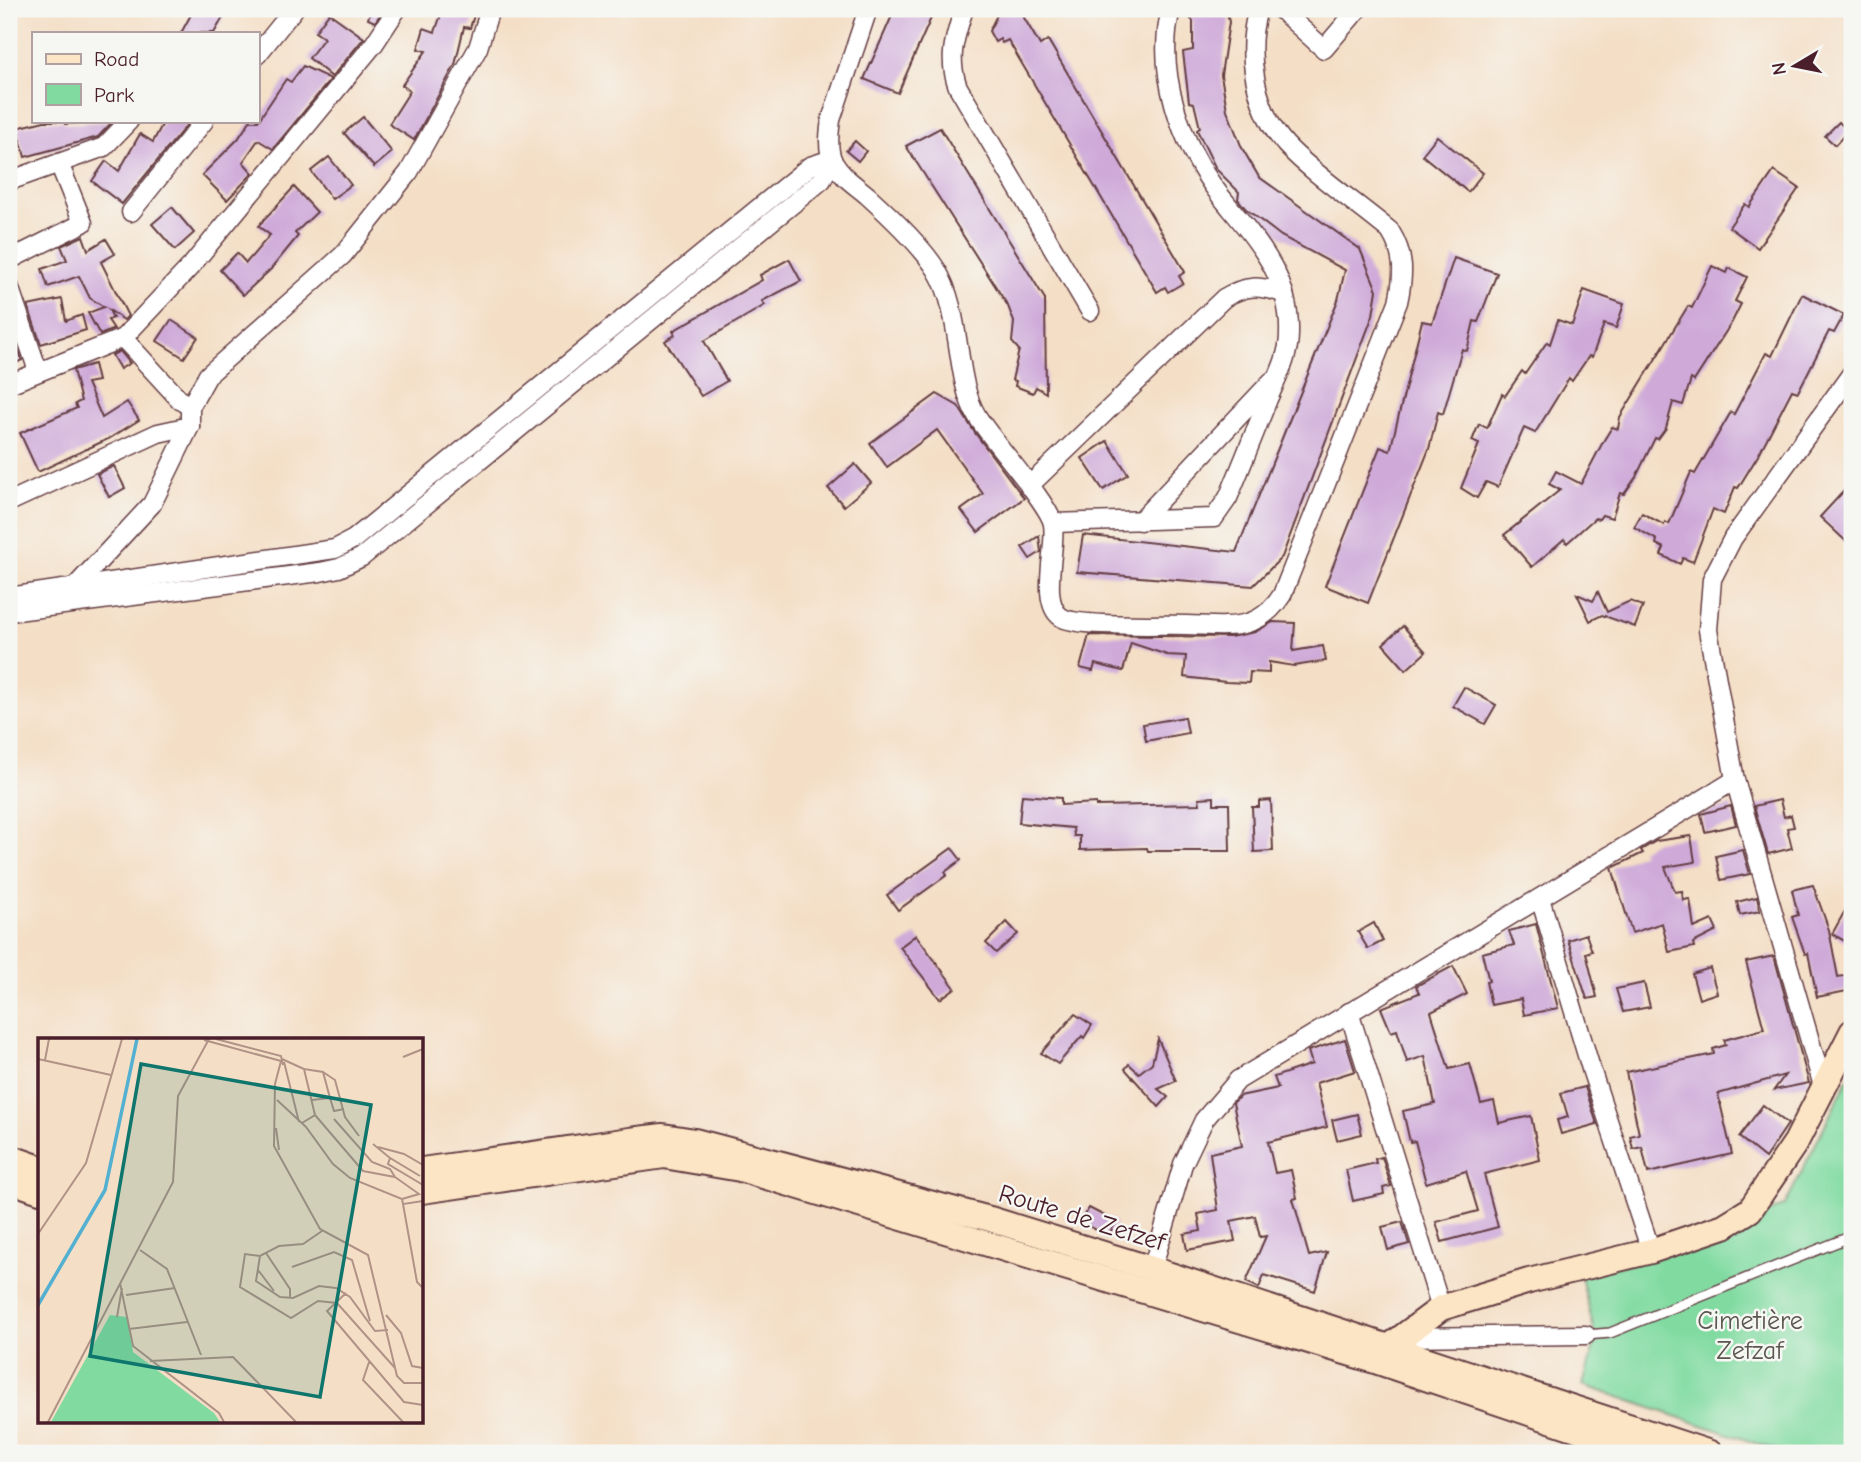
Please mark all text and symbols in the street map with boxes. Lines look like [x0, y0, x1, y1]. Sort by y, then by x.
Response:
legend [32, 32, 259, 122]
north arrow [1759, 32, 1829, 102]
text: Road [94, 47, 139, 71]
text: N [1767, 61, 1791, 77]
text: Park [94, 83, 134, 107]
inset map [38, 1038, 424, 1424]
street label: Route de Zefzef [995, 1178, 1170, 1258]
park label: Cimetière Zefzaf [1697, 1306, 1803, 1366]

